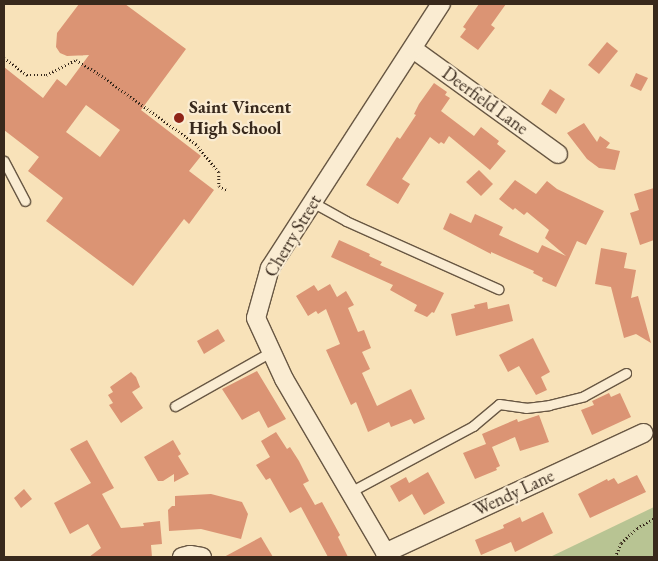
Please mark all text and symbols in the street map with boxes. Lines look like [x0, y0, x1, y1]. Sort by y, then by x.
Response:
street label: Deerfield Lane [438, 63, 532, 139]
place label: Saint Vincent High School [189, 97, 291, 140]
marker: Saint Vincent High School [173, 112, 185, 124]
street label: Cherry Street [260, 191, 326, 281]
street label: Wendy Lane [470, 465, 558, 521]

